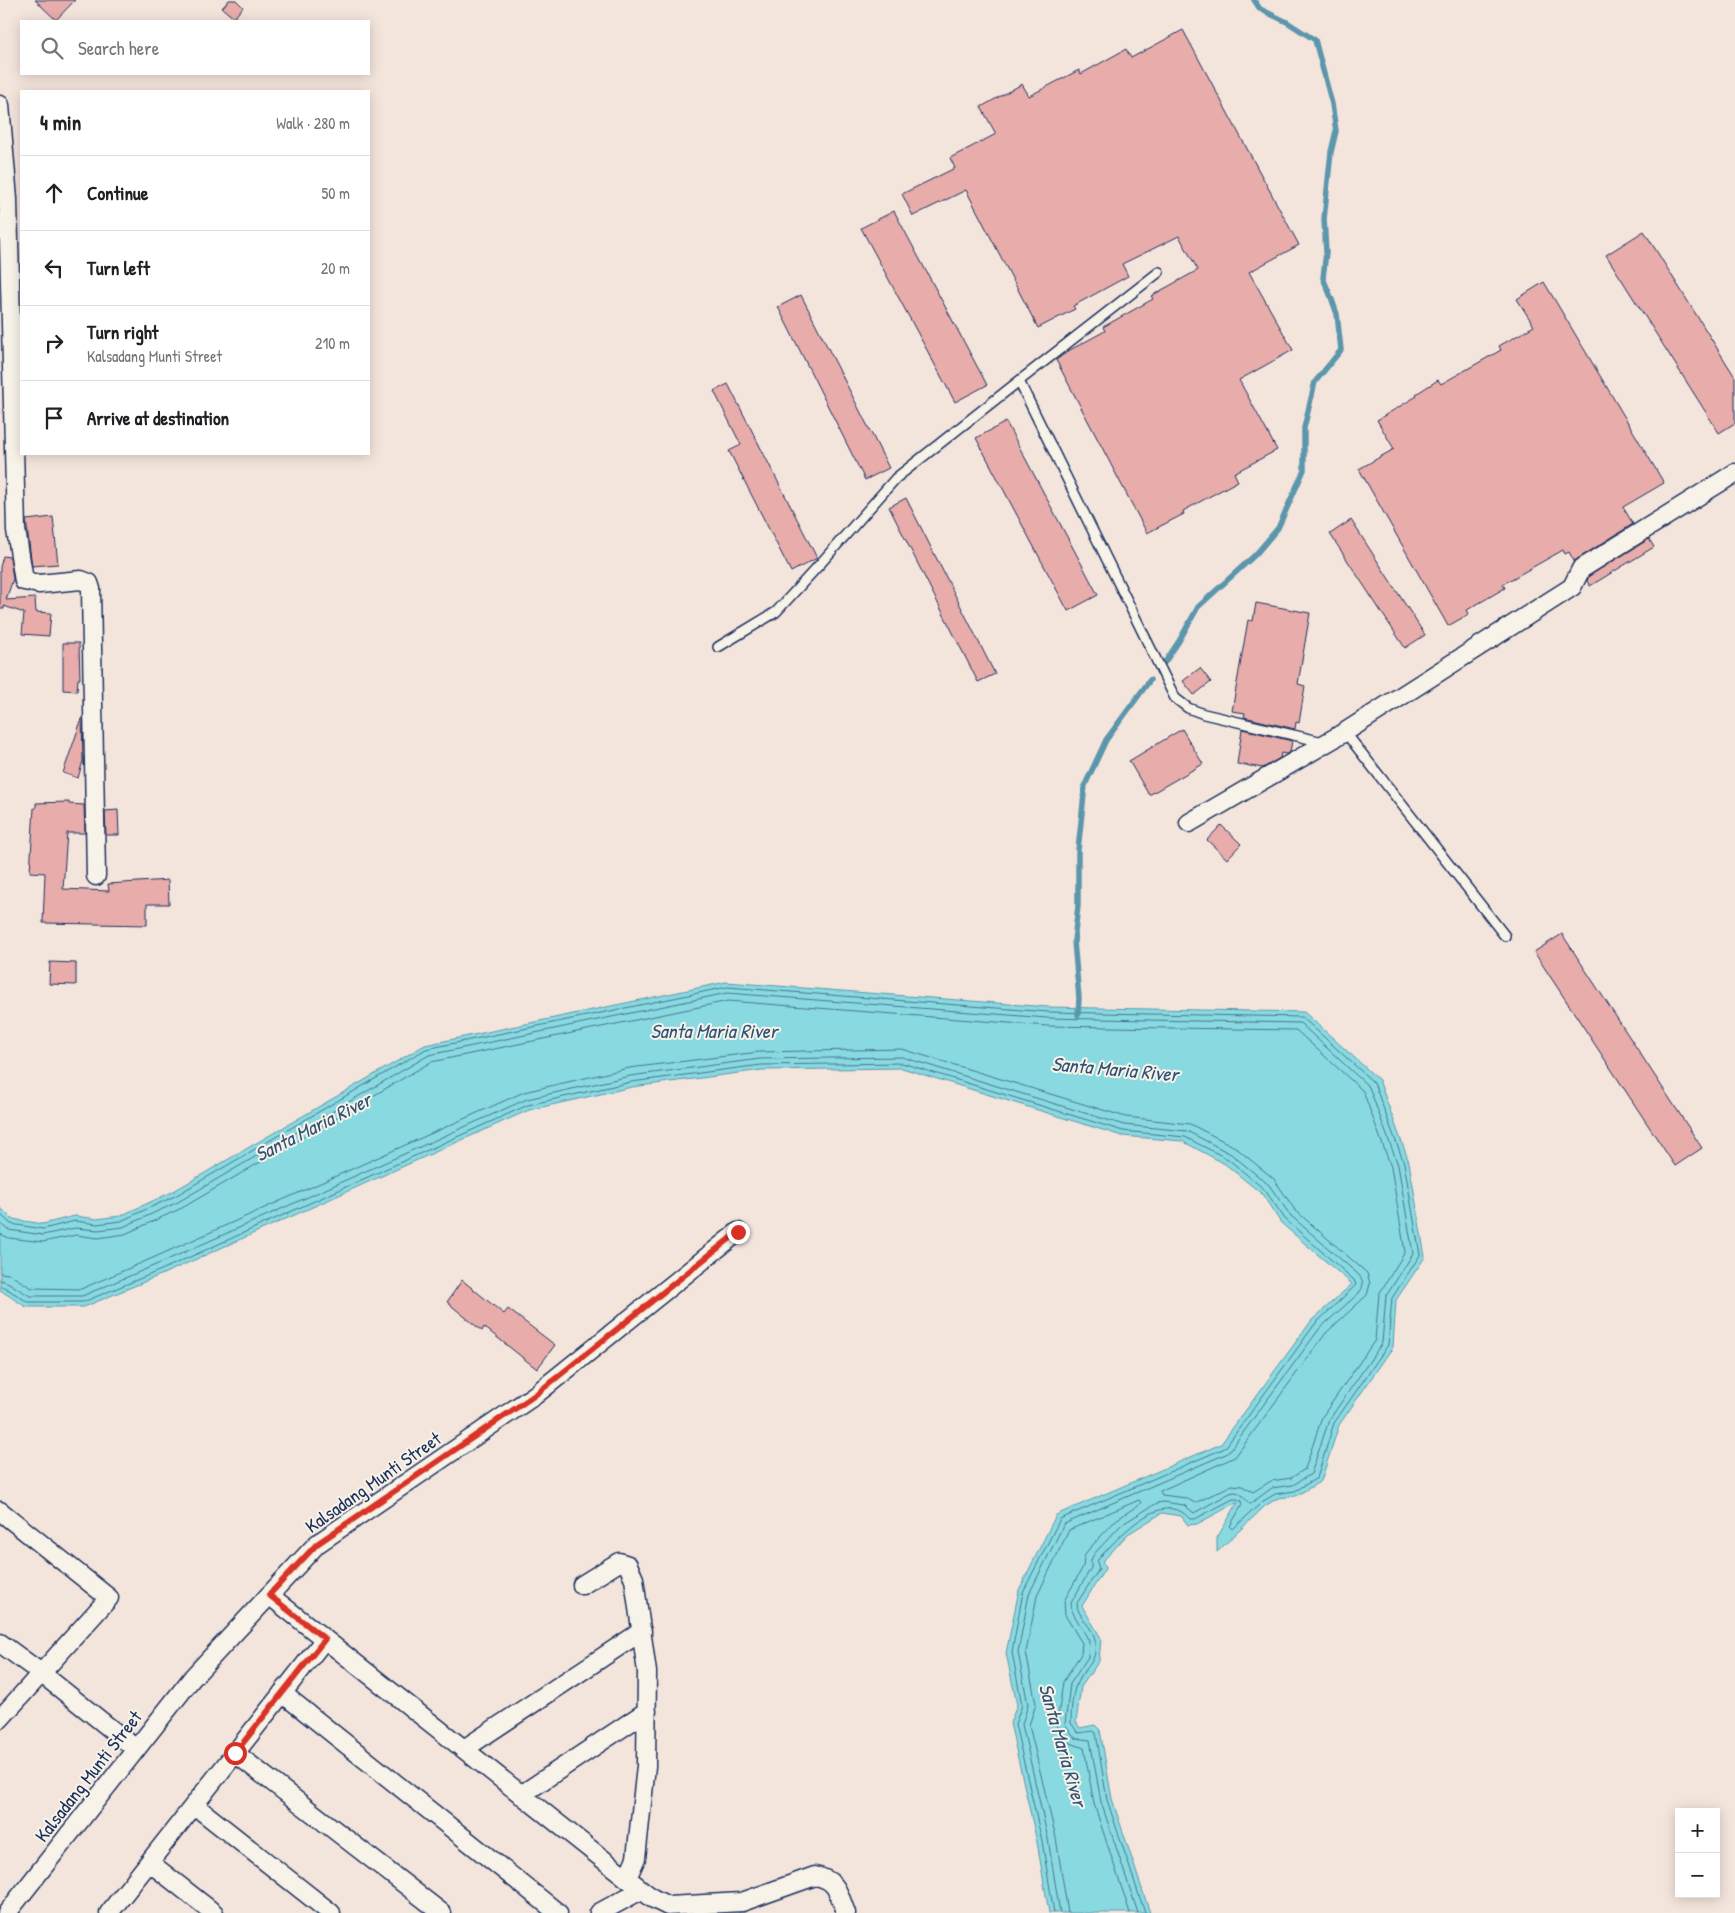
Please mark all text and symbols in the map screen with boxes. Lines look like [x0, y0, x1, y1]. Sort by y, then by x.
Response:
search box [20, 20, 370, 75]
icon: search [38, 34, 66, 62]
text: Search here [78, 35, 159, 61]
text: 4 min [40, 108, 81, 137]
text: Walk · 280 m [276, 112, 350, 134]
icon: ahead [40, 179, 68, 207]
text: Continue [87, 180, 148, 206]
text: 50 m [322, 182, 350, 204]
icon: left [40, 254, 68, 282]
text: Turn left [87, 255, 150, 281]
text: 20 m [321, 257, 350, 279]
text: Turn right [87, 319, 158, 345]
icon: right [40, 329, 68, 357]
text: 210 m [315, 332, 350, 354]
text: Kalsadang Munti Street [87, 345, 222, 367]
icon: arrive [40, 404, 68, 432]
text: Arrive at destination [87, 405, 229, 431]
water label: Santa Maria River [651, 1017, 780, 1044]
water label: Santa Maria River [1051, 1050, 1182, 1088]
water label: Santa Maria River [250, 1085, 378, 1167]
route end [727, 1221, 750, 1244]
street label: Kalsadang Munti Street [300, 1425, 447, 1539]
water label: Santa Maria River [1033, 1680, 1095, 1812]
street label: Kalsadang Munti Street [28, 1704, 148, 1847]
route start [224, 1742, 247, 1765]
map controls [1675, 1808, 1720, 1898]
button: + [1675, 1808, 1720, 1853]
button: − [1675, 1853, 1720, 1898]

